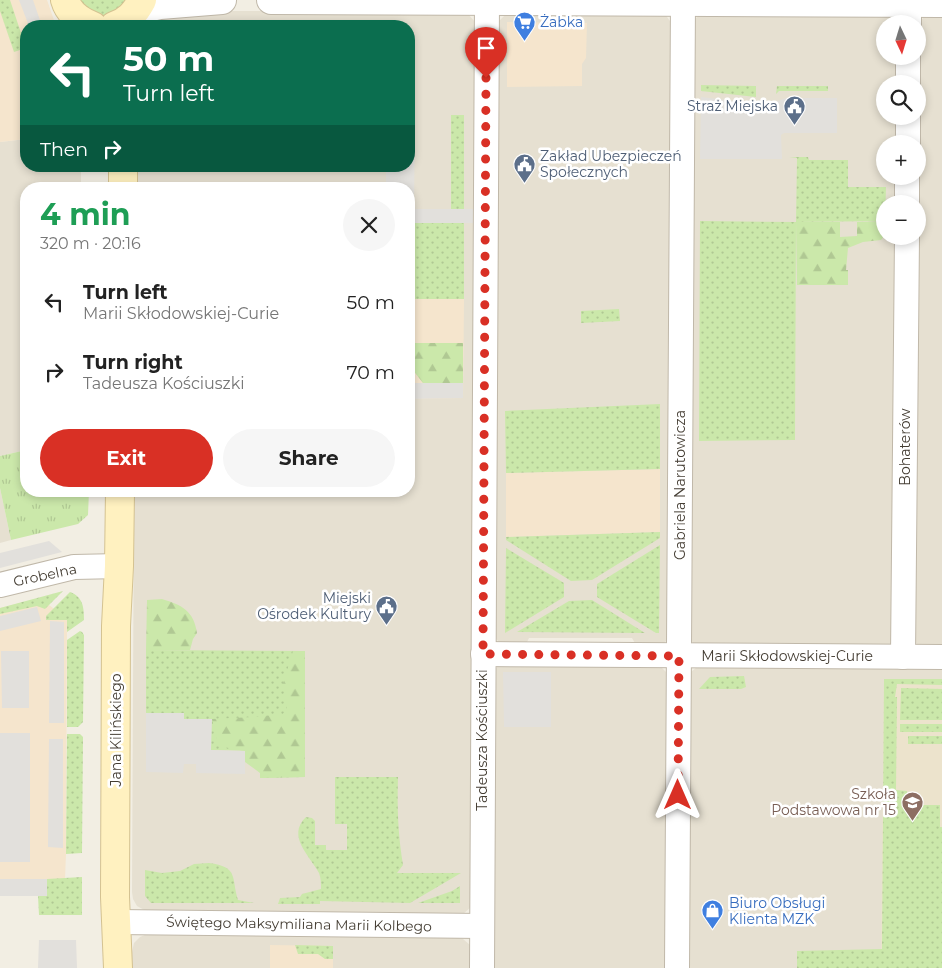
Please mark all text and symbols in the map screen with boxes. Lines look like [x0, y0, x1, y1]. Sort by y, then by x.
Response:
supermarket icon: Żabka [512, 10, 536, 41]
place label: Żabka [540, 13, 583, 31]
north arrow [876, 15, 926, 65]
map controls [876, 15, 926, 245]
pin [465, 27, 507, 78]
icon: arrive [472, 34, 500, 62]
text: 50 m [123, 37, 214, 80]
icon: left [40, 40, 105, 105]
button: search [876, 75, 926, 125]
text: Turn left [123, 80, 215, 107]
public building icon: Straż Miejska [782, 94, 806, 125]
place label: Straż Miejska [687, 97, 778, 115]
icon: right [98, 135, 126, 163]
button: + [876, 135, 926, 185]
text: Then [40, 138, 88, 161]
place label: Zakład Ubezpieczeń Społecznych [540, 147, 682, 181]
public building icon: Zakład Ubezpieczeń Społecznych [512, 152, 536, 183]
button: − [876, 195, 926, 245]
text: 4 min [40, 196, 130, 233]
button: close [343, 199, 395, 251]
text: 320 m · 20:16 [40, 234, 141, 253]
text: Turn left [83, 281, 168, 304]
icon: left [40, 288, 68, 316]
text: 50 m [347, 291, 395, 314]
text: Marii Skłodowskiej-Curie [83, 304, 279, 323]
text: Turn right [83, 351, 183, 374]
icon: right [40, 358, 68, 386]
text: 70 m [346, 361, 395, 384]
text: Tadeusza Kościuszki [83, 374, 245, 393]
street label: Bohaterów [896, 408, 914, 486]
street label: Gabriela Narutowicza [671, 410, 689, 560]
button: Exit [40, 429, 213, 487]
button: Share [223, 429, 395, 487]
street label: Grobelna [12, 559, 78, 591]
place label: Miejski Ośrodek Kultury [257, 589, 371, 623]
public building icon: Miejski Ośrodek Kultury [375, 594, 399, 625]
street label: Marii Skłodowskiej-Curie [701, 647, 873, 665]
street label: Tadeusza Kościuszki [473, 669, 491, 811]
street label: Jana Kilińskiego [107, 673, 125, 788]
position arrow [651, 768, 703, 820]
place label: Szkoła Podstawowa nr 15 [771, 785, 896, 819]
school or university icon: Szkoła Podstawowa nr 15 [900, 790, 924, 821]
place label: Biuro Obsługi Klienta MZK [729, 894, 825, 928]
shop icon: Biuro Obsługi Klienta MZK [701, 899, 725, 930]
street label: Świętego Maksymiliana Marii Kolbego [166, 913, 432, 935]

